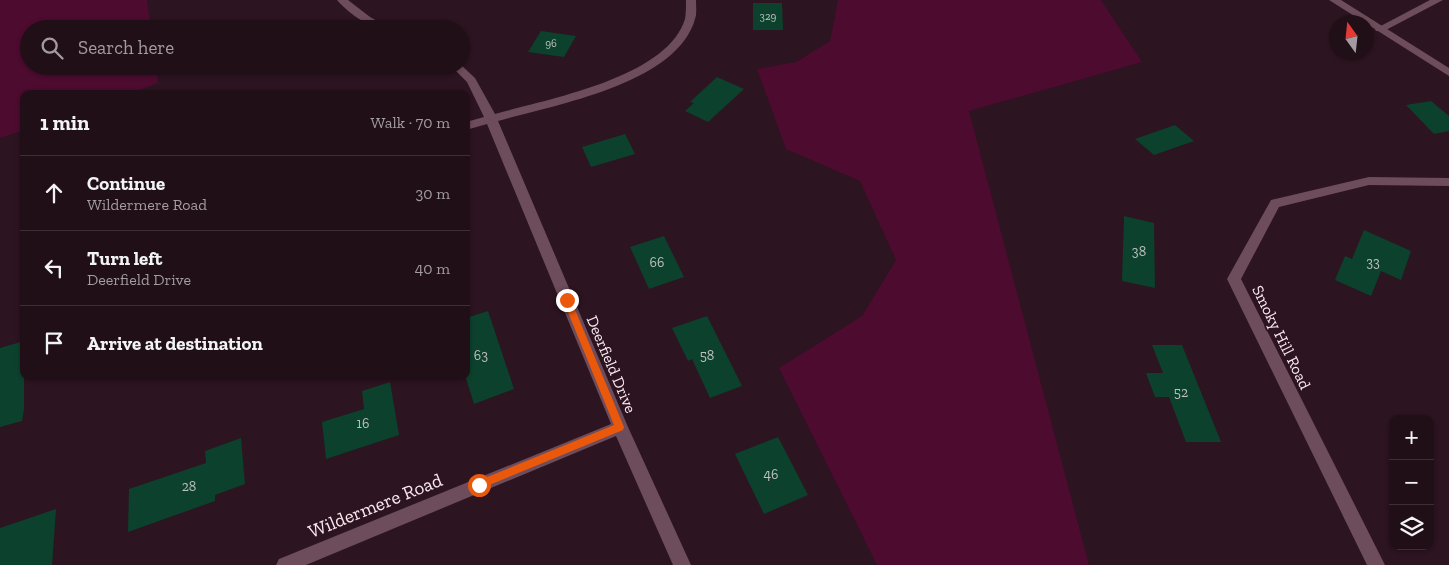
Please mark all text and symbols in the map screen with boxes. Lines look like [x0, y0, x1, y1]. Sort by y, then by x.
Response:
house number: 329 [760, 10, 777, 23]
north arrow [1329, 15, 1374, 60]
search box [20, 20, 470, 75]
icon: search [38, 34, 66, 62]
text: Search here [78, 36, 174, 59]
house number: 96 [545, 37, 557, 50]
text: 1 min [40, 110, 90, 135]
text: Walk · 70 m [370, 113, 450, 132]
text: Continue [87, 172, 165, 195]
icon: ahead [40, 179, 68, 207]
text: 30 m [416, 184, 450, 203]
text: Wildermere Road [87, 195, 207, 214]
house number: 38 [1132, 243, 1146, 260]
text: Turn left [87, 247, 162, 270]
icon: left [40, 254, 68, 282]
house number: 66 [650, 254, 664, 271]
house number: 33 [1366, 254, 1380, 271]
text: 40 m [415, 259, 450, 278]
text: Deerfield Drive [87, 270, 191, 289]
street label: Smoky Hill Road [1248, 282, 1315, 393]
route end [556, 289, 579, 312]
street label: Deerfield Drive [582, 313, 641, 416]
icon: arrive [40, 329, 68, 357]
text: Arrive at destination [87, 332, 263, 355]
house number: 63 [474, 347, 488, 364]
house number: 58 [700, 347, 714, 364]
house number: 52 [1174, 384, 1188, 401]
house number: 16 [357, 415, 369, 432]
map controls [1389, 415, 1434, 550]
button: + [1389, 415, 1434, 460]
button: − [1389, 460, 1434, 505]
house number: 46 [764, 466, 778, 483]
street label: Wildermere Road [305, 468, 446, 543]
route start [468, 474, 491, 497]
house number: 28 [182, 478, 196, 495]
button: layers [1389, 505, 1434, 550]

